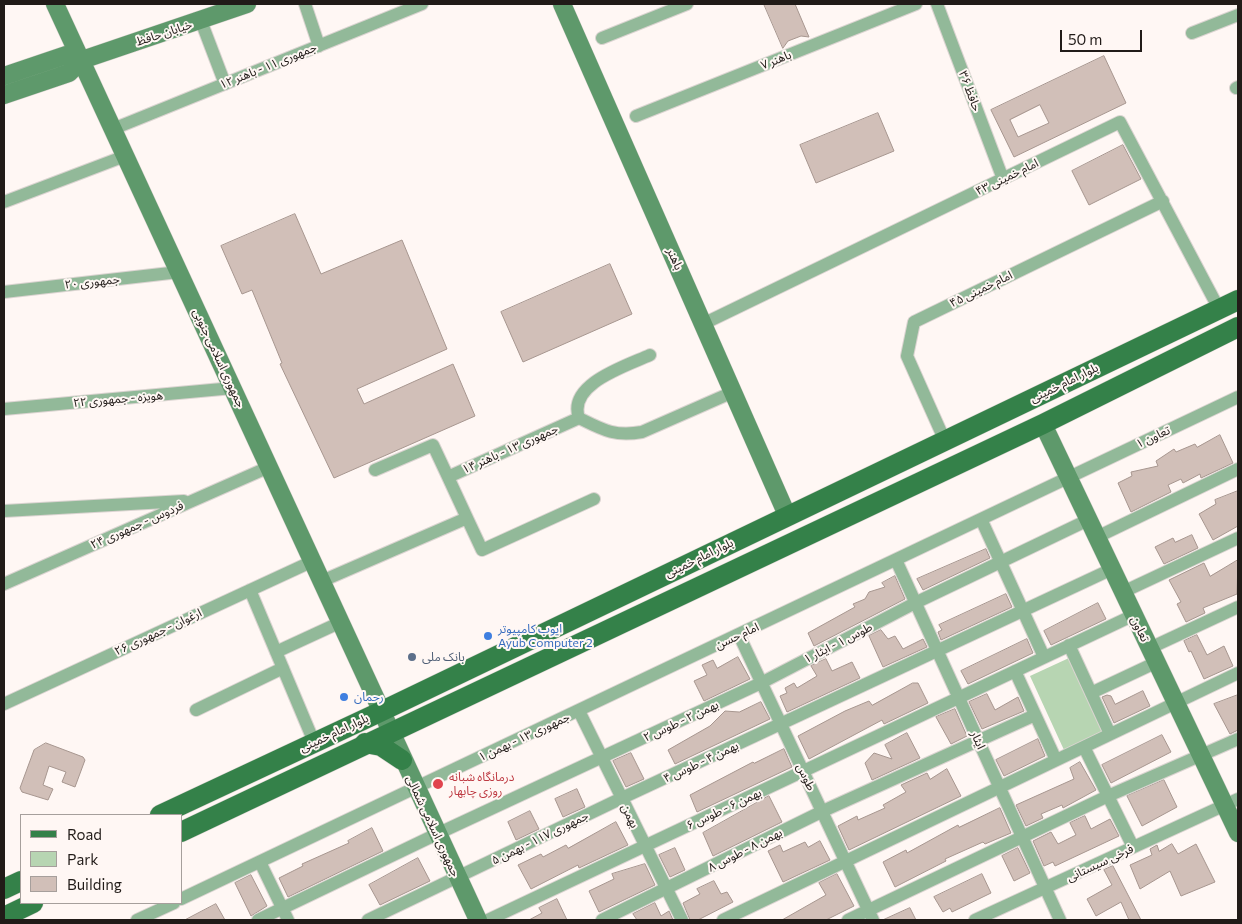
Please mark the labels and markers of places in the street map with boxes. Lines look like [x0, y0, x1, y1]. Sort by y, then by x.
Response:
place label: ایوب کامپیوتر Ayub Computer 2 [498, 622, 593, 650]
marker: ایوب کامپیوتر Ayub Computer 2 [482, 630, 494, 642]
place label: بانک ملی [422, 650, 465, 664]
marker: بانک ملی [406, 651, 418, 663]
place label: رحمان [354, 690, 384, 704]
marker: رحمان [338, 691, 350, 703]
place label: درمانگاه شبانه روزی چابهار [449, 770, 514, 798]
marker: درمانگاه شبانه روزی چابهار [431, 777, 445, 791]

